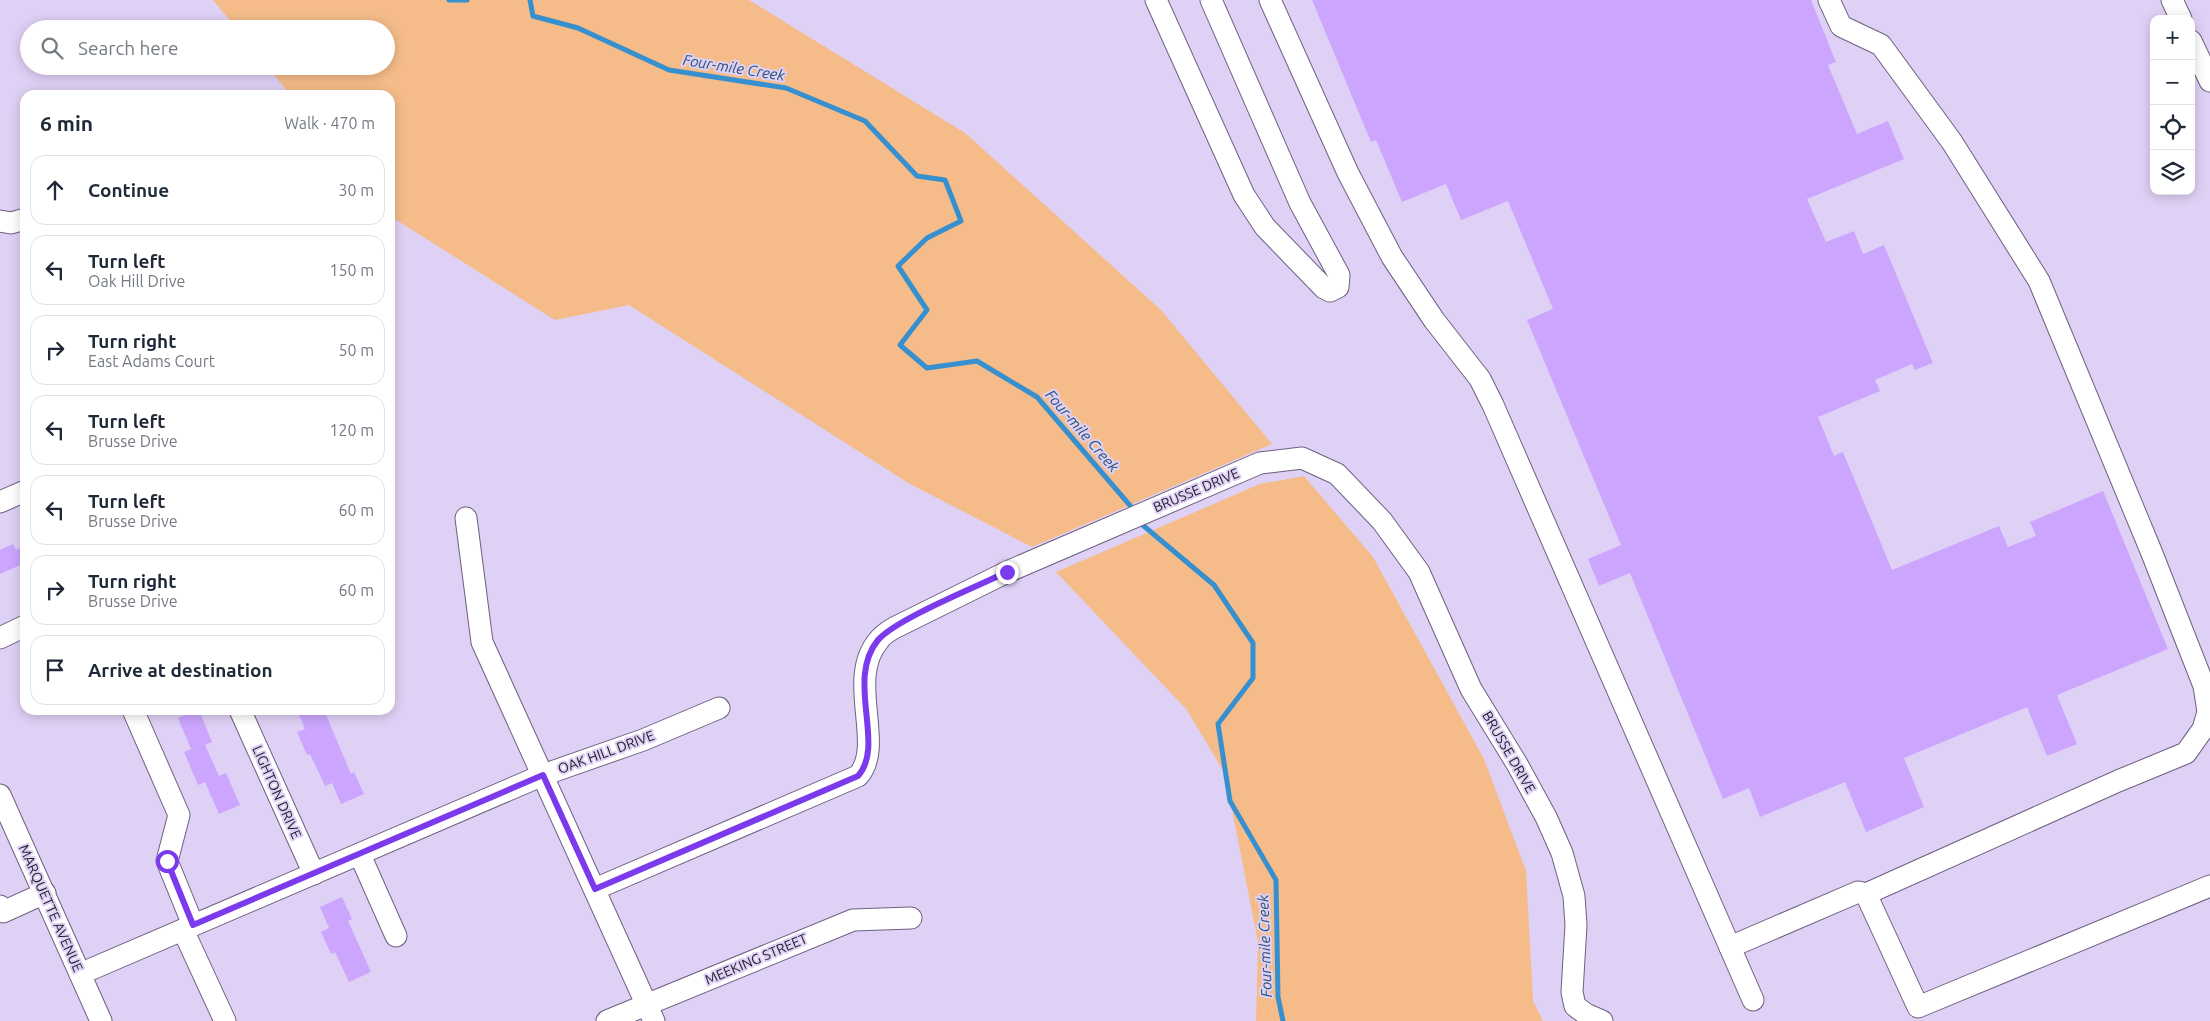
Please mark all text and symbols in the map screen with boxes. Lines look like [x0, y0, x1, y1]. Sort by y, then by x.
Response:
map controls [2150, 15, 2195, 195]
button: + [2150, 15, 2195, 60]
search box [20, 20, 395, 75]
icon: search [38, 34, 66, 62]
text: Search here [78, 37, 178, 59]
water label: Four-mile Creek [682, 51, 787, 84]
button: − [2150, 60, 2195, 105]
button: locate [2150, 105, 2195, 150]
text: 6 min [40, 111, 93, 135]
text: Walk · 470 m [284, 114, 375, 132]
button: layers [2150, 150, 2195, 195]
icon: ahead [41, 176, 69, 204]
text: Continue [88, 179, 169, 201]
text: 30 m [338, 181, 374, 199]
text: Turn left [88, 250, 166, 272]
icon: left [41, 256, 69, 284]
text: 150 m [329, 261, 374, 279]
text: Oak Hill Drive [88, 272, 185, 290]
text: Turn right [88, 330, 176, 352]
icon: right [41, 336, 69, 364]
text: 50 m [338, 341, 374, 359]
text: East Adams Court [88, 352, 215, 370]
water label: Four-mile Creek [1042, 386, 1123, 475]
text: Turn left [88, 410, 166, 432]
icon: left [41, 416, 69, 444]
text: 120 m [329, 421, 374, 439]
text: Brusse Drive [88, 432, 178, 450]
street label: BRUSSE DRIVE [1151, 465, 1242, 515]
text: Turn left [88, 490, 166, 512]
icon: left [41, 496, 69, 524]
text: 60 m [338, 501, 374, 519]
text: Brusse Drive [88, 512, 178, 530]
route end [996, 561, 1019, 584]
text: Turn right [88, 570, 176, 592]
icon: right [41, 576, 69, 604]
text: 60 m [338, 581, 374, 599]
text: Brusse Drive [88, 592, 178, 610]
icon: arrive [41, 656, 69, 684]
text: Arrive at destination [88, 659, 273, 681]
street label: BRUSSE DRIVE [1479, 708, 1539, 796]
street label: OAK HILL DRIVE [556, 727, 656, 777]
street label: LIGHTON DRIVE [249, 743, 305, 841]
street label: MARQUETTE AVENUE [16, 842, 86, 974]
route start [156, 850, 179, 873]
water label: Four-mile Creek [1254, 894, 1275, 998]
street label: MEEKING STREET [702, 930, 810, 988]

